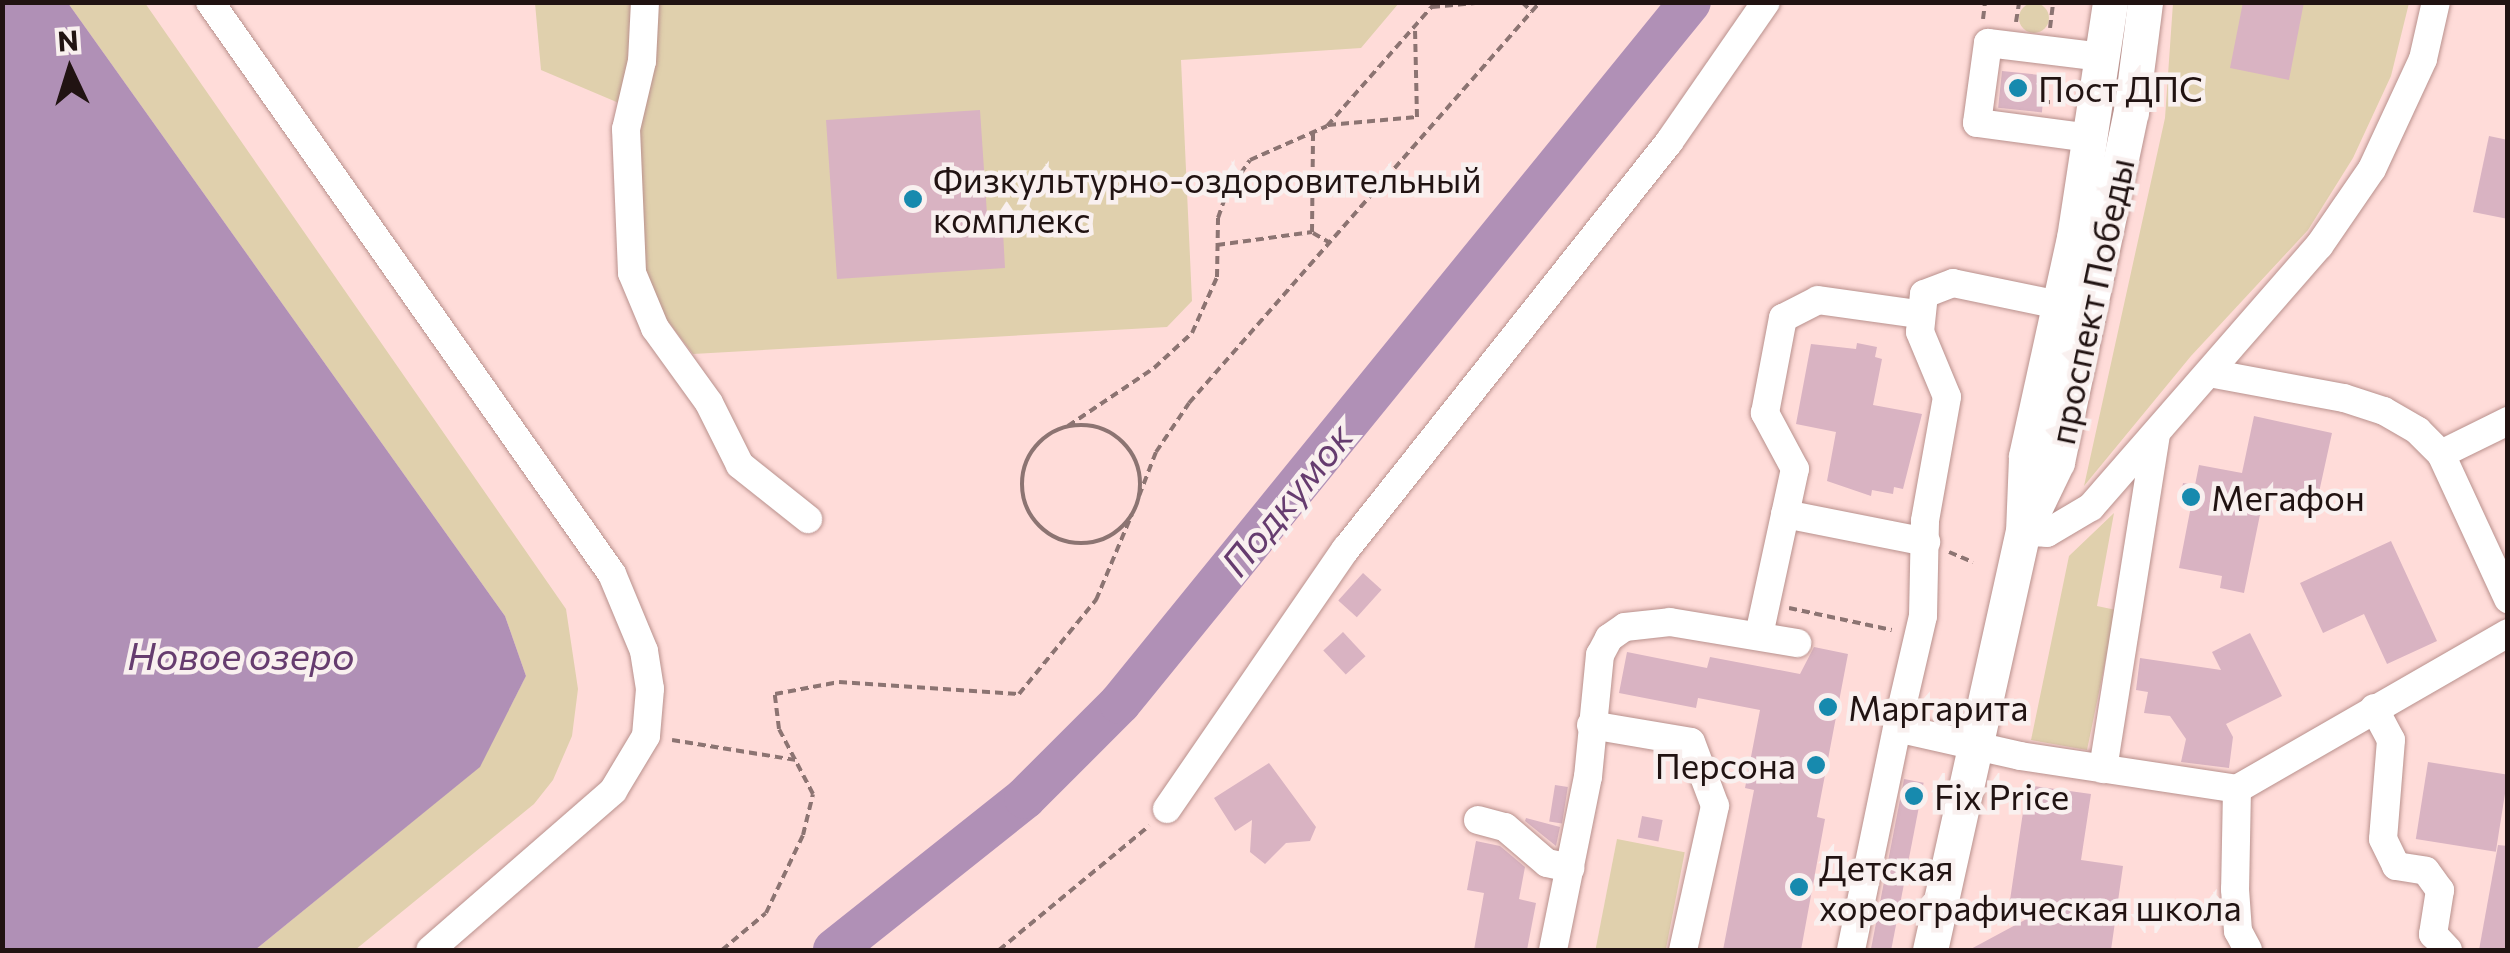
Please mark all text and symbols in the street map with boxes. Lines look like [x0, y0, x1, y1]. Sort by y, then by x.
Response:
north arrow [20, 20, 120, 120]
text: N [56, 22, 80, 58]
place label: Пост ДПС [2038, 67, 2203, 109]
marker: Пост ДПС [2007, 77, 2029, 99]
street label: проспект Победы [2040, 154, 2142, 448]
place label: Физкультурно-оздоровительный комплекс [933, 158, 1481, 240]
marker: Физкультурно-оздоровительный комплекс [902, 188, 924, 210]
water label: Подкумок [1211, 414, 1361, 584]
place label: Мегафон [2211, 476, 2365, 518]
marker: Мегафон [2180, 486, 2202, 508]
water label: Новое озеро [127, 632, 355, 678]
place label: Маргарита [1848, 686, 2028, 728]
marker: Маргарита [1817, 696, 1839, 718]
place label: Персона [1655, 744, 1796, 786]
marker: Персона [1805, 754, 1827, 776]
place label: Fix Price [1934, 775, 2069, 817]
marker: Fix Price [1903, 785, 1925, 807]
place label: Детская хореографическая школа [1819, 846, 2242, 928]
marker: Детская хореографическая школа [1788, 876, 1810, 898]

